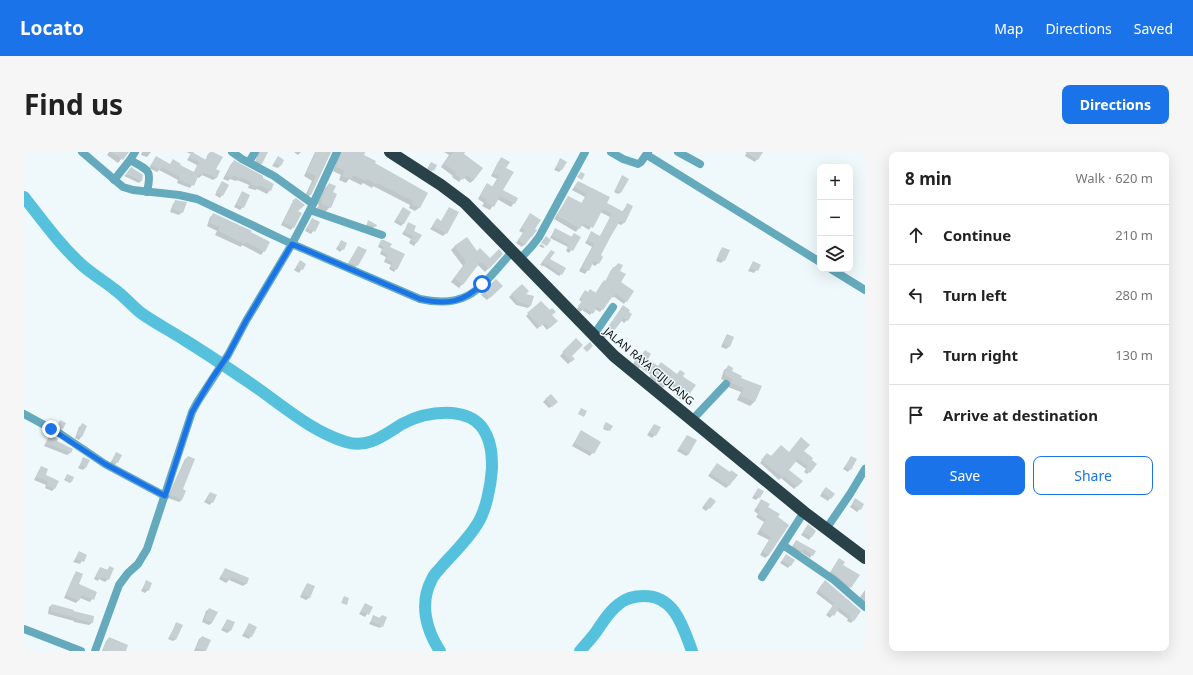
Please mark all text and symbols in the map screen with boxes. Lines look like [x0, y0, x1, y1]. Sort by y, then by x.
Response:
text: Locato [20, 15, 84, 41]
text: Map [994, 19, 1023, 38]
text: Directions [1045, 19, 1112, 38]
text: Saved [1134, 19, 1173, 38]
text: Find us [24, 85, 123, 123]
button: Directions [1062, 85, 1169, 124]
map controls [817, 164, 853, 272]
button: + [817, 164, 853, 200]
text: 8 min [905, 167, 952, 190]
text: Walk · 620 m [1075, 169, 1153, 187]
button: − [817, 200, 853, 236]
icon: ahead [905, 224, 927, 246]
text: Continue [943, 225, 1011, 245]
text: 210 m [1115, 226, 1153, 244]
button: layers [817, 236, 853, 272]
route start [473, 275, 491, 293]
icon: left [905, 284, 927, 306]
text: Turn left [943, 285, 1007, 305]
text: 280 m [1115, 286, 1153, 304]
street label: JALAN RAYA CIJULANG [600, 323, 698, 408]
icon: right [905, 344, 927, 366]
text: Turn right [943, 345, 1018, 365]
text: 130 m [1115, 346, 1153, 364]
icon: arrive [905, 404, 927, 426]
text: Arrive at destination [943, 405, 1098, 425]
route end [42, 420, 60, 438]
button: Save [905, 456, 1025, 495]
button: Share [1033, 456, 1153, 495]

